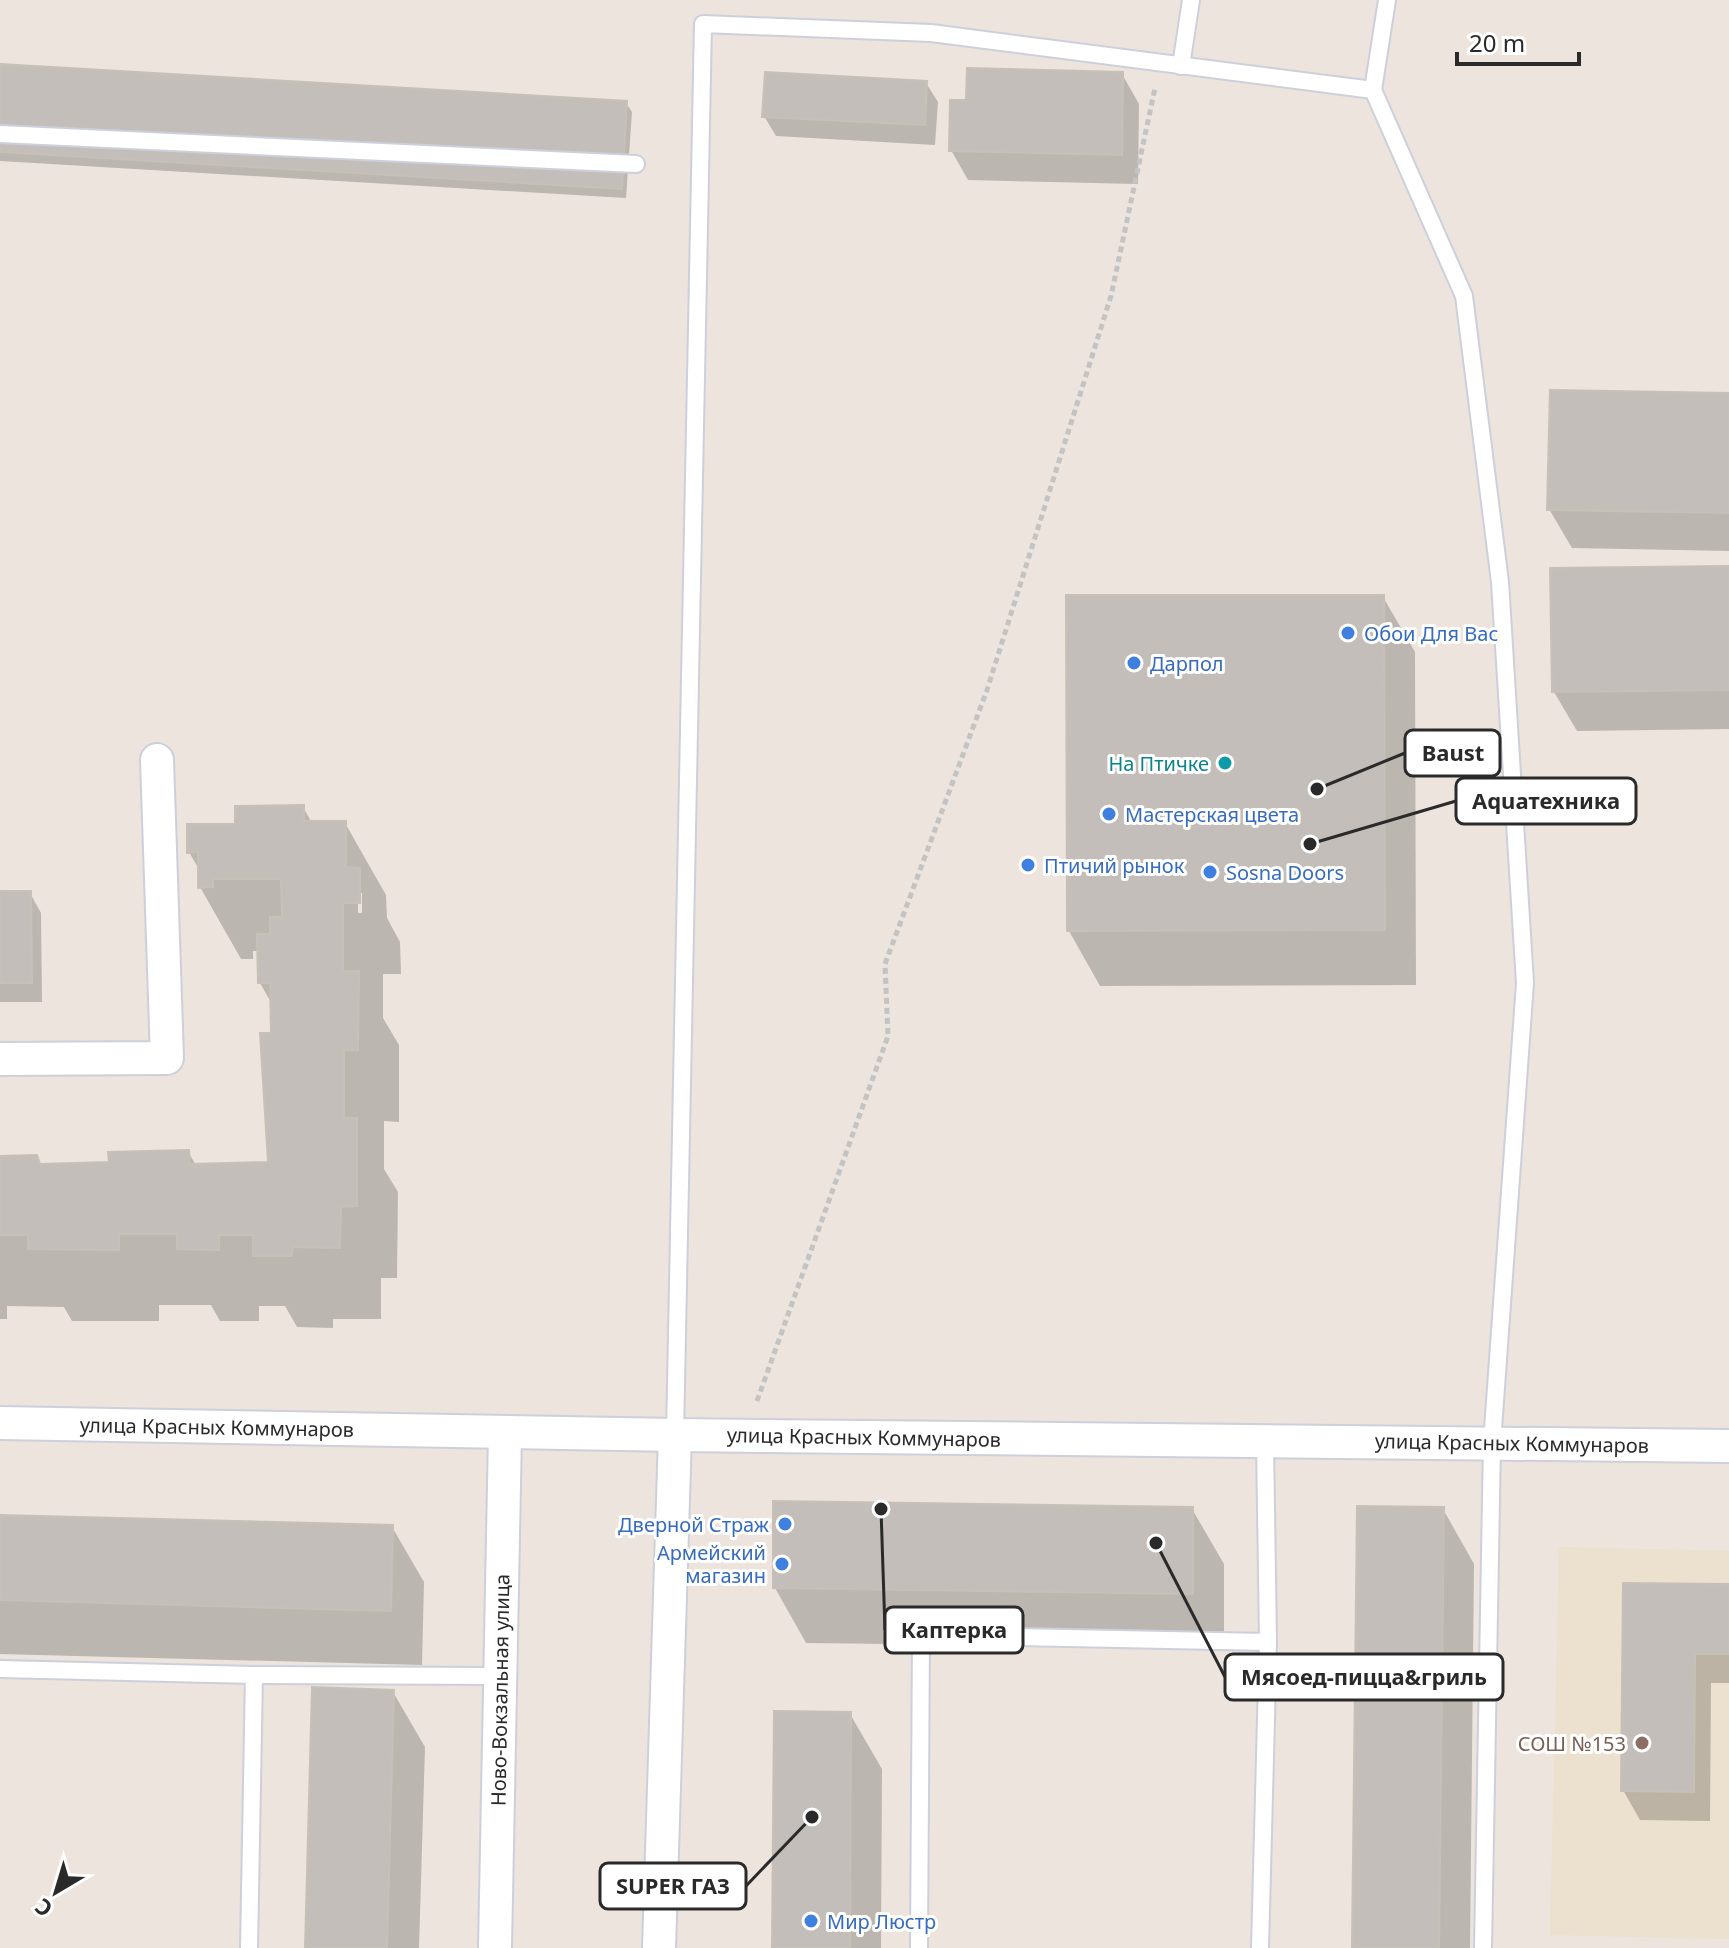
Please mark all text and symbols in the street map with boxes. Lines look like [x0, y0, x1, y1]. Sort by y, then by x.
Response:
scale bar [1457, 16, 1579, 66]
text: 20 m [1469, 26, 1525, 59]
place label: Обои Для Вас [1364, 620, 1498, 647]
marker: Обои Для Вас [1339, 624, 1357, 642]
place label: Дарпол [1150, 650, 1224, 677]
marker: Дарпол [1125, 654, 1143, 672]
callout: Baust [1405, 730, 1500, 776]
text: Baust [1422, 737, 1484, 767]
place label: На Птичке [1108, 750, 1209, 777]
marker: На Птичке [1216, 754, 1234, 772]
callout: Aquaтехника [1456, 778, 1636, 824]
text: Aquaтехника [1472, 785, 1620, 815]
place label: Мастерская цвета [1125, 801, 1299, 828]
marker: Мастерская цвета [1100, 805, 1118, 823]
place label: Птичий рынок [1044, 852, 1185, 879]
marker: Птичий рынок [1019, 856, 1037, 874]
place label: Sosna Doors [1226, 859, 1344, 886]
marker: Sosna Doors [1201, 863, 1219, 881]
street label: улица Красных Коммунаров [80, 1411, 354, 1443]
street label: улица Красных Коммунаров [727, 1421, 1001, 1453]
street label: улица Красных Коммунаров [1375, 1427, 1649, 1459]
place label: Дверной Страж [618, 1511, 770, 1538]
marker: Дверной Страж [776, 1515, 794, 1533]
place label: Армейский магазин [657, 1539, 766, 1589]
marker: Армейский магазин [773, 1555, 791, 1573]
street label: Ново-Вокзальная улица [484, 1574, 516, 1806]
callout: Каптерка [885, 1607, 1023, 1653]
text: Каптерка [901, 1614, 1007, 1644]
callout: Мясоед-пицца&гриль [1225, 1654, 1503, 1700]
text: Мясоед-пицца&гриль [1241, 1661, 1487, 1691]
place label: СОШ №153 [1518, 1730, 1626, 1757]
marker: СОШ №153 [1633, 1734, 1651, 1752]
north arrow [16, 1852, 96, 1932]
callout: SUPER ГАЗ [600, 1863, 746, 1909]
text: SUPER ГАЗ [616, 1870, 730, 1900]
text: С [28, 1892, 58, 1925]
place label: Мир Люстр [827, 1908, 936, 1935]
marker: Мир Люстр [802, 1912, 820, 1930]

